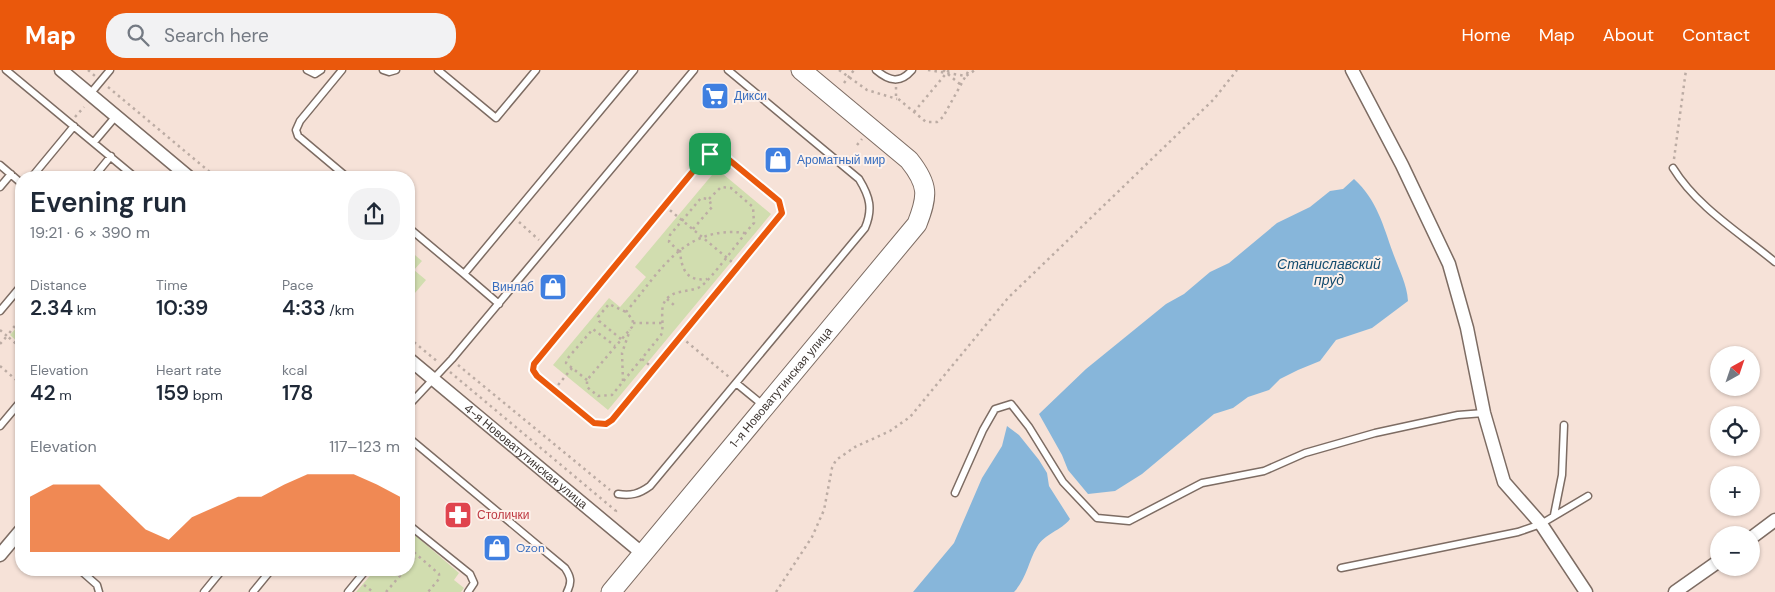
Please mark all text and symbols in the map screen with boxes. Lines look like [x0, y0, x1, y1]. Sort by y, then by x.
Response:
search box [106, 13, 456, 58]
text: Map [25, 20, 76, 51]
icon: search [124, 21, 152, 49]
text: Search here [164, 23, 269, 48]
text: Home [1461, 23, 1511, 47]
text: Map [1539, 23, 1575, 47]
text: About [1603, 23, 1654, 47]
text: Contact [1682, 23, 1750, 47]
supermarket icon: Дикси [700, 81, 730, 111]
place label: Дикси [734, 88, 767, 104]
pin [689, 133, 731, 175]
icon: arrive [696, 140, 724, 168]
shop icon: Ароматный мир [763, 145, 793, 175]
place label: Ароматный мир [797, 152, 886, 168]
text: Evening run [30, 184, 187, 221]
button: share [348, 188, 400, 240]
text: 19:21 · 6 × 390 m [30, 222, 150, 243]
water label: Станиславский пруд [1277, 255, 1381, 289]
shop icon: Винлаб [538, 272, 568, 302]
text: Distance [30, 276, 87, 294]
text: Time [156, 276, 188, 294]
text: Pace [282, 276, 313, 294]
place label: Винлаб [492, 279, 534, 295]
text: 2.34 [30, 294, 73, 322]
text: 10:39 [156, 294, 208, 322]
text: 4:33 [282, 294, 326, 322]
text: km [73, 301, 96, 319]
text: /km [326, 301, 354, 319]
street label: 1-я Нововатутинская улица [726, 324, 836, 451]
north arrow [1710, 346, 1760, 396]
map controls [1710, 346, 1760, 576]
text: Elevation [30, 361, 88, 379]
text: Heart rate [156, 361, 221, 379]
text: kcal [282, 361, 307, 379]
text: 42 [30, 379, 56, 407]
text: 159 [156, 379, 189, 407]
text: 178 [282, 379, 313, 407]
text: m [56, 386, 72, 404]
text: bpm [189, 386, 223, 404]
street label: 4-я Нововатутинская улица [461, 400, 591, 513]
button: locate [1710, 406, 1760, 456]
text: Elevation [30, 436, 97, 457]
text: 117–123 m [329, 436, 400, 457]
button: + [1710, 466, 1760, 516]
pharmacy icon: Столички [443, 500, 473, 530]
place label: Столички [477, 507, 529, 523]
button: − [1710, 526, 1760, 576]
shop icon: Ozon [482, 533, 512, 563]
place label: Ozon [516, 540, 545, 556]

